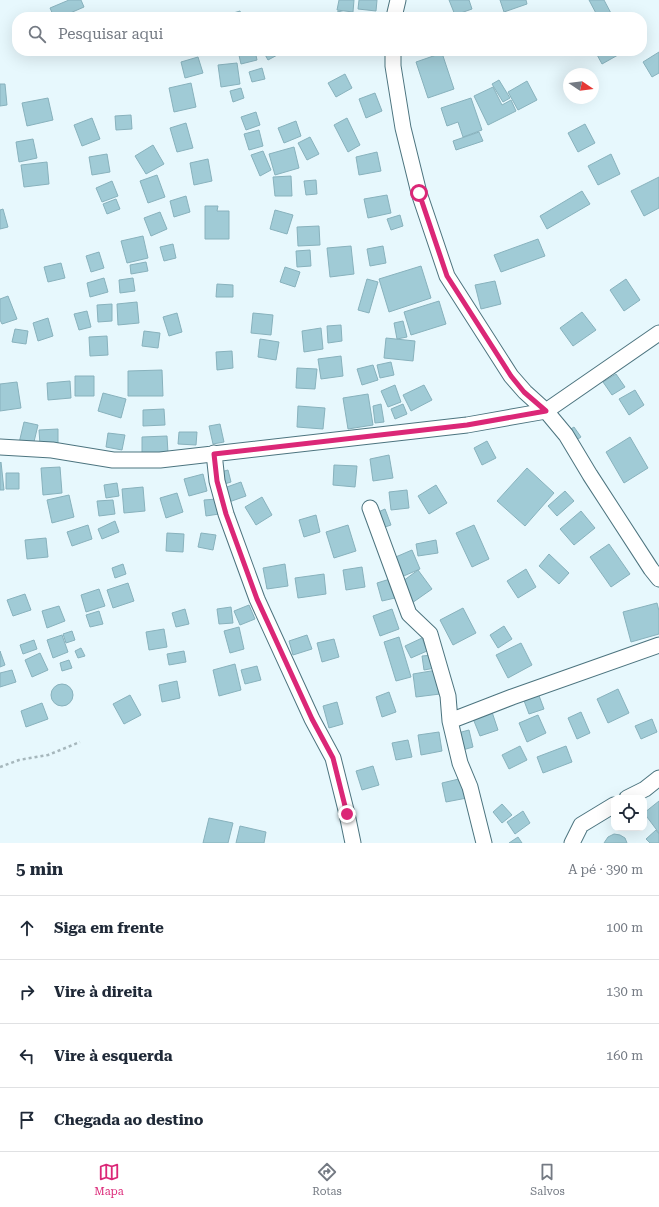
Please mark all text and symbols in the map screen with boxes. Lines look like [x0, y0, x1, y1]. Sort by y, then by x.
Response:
search box [12, 12, 647, 56]
icon: search [26, 23, 48, 45]
text: Pesquisar aqui [58, 25, 163, 43]
north arrow [563, 68, 599, 104]
route start [410, 184, 428, 202]
map controls [611, 795, 647, 831]
button: locate [611, 795, 647, 831]
route end [338, 805, 356, 823]
text: 5 min [16, 859, 63, 879]
text: A pé · 390 m [568, 862, 643, 877]
icon: ahead [16, 917, 38, 939]
text: Siga em frente [54, 919, 164, 937]
text: 100 m [606, 920, 643, 935]
icon: right [16, 981, 38, 1003]
text: Vire à direita [54, 983, 152, 1001]
text: 130 m [606, 984, 643, 999]
icon: left [16, 1045, 38, 1067]
text: Vire à esquerda [54, 1047, 173, 1065]
text: 160 m [606, 1048, 643, 1063]
icon: arrive [16, 1109, 38, 1131]
text: Chegada ao destino [54, 1111, 203, 1129]
tab: Mapa [94, 1161, 124, 1198]
tab: Rotas [312, 1161, 342, 1198]
tab: Salvos [530, 1161, 565, 1198]

